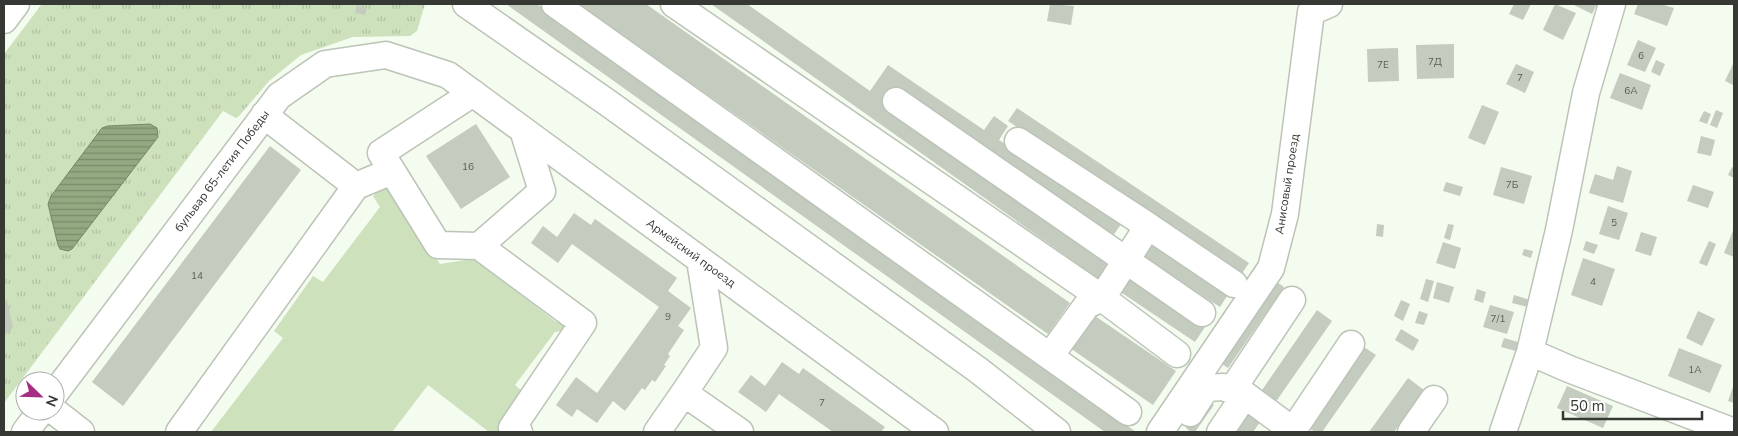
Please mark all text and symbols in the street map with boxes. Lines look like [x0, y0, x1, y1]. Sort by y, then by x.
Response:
house number: 6 [1638, 49, 1644, 63]
house number: 7Д [1428, 55, 1442, 69]
house number: 7Е [1377, 58, 1389, 72]
house number: 7 [1517, 71, 1523, 85]
house number: 6А [1624, 84, 1638, 98]
street label: бульвар 65-летия Победы [171, 107, 273, 235]
street label: Анисовый проезд [1271, 133, 1303, 235]
house number: 16 [462, 160, 474, 174]
house number: 7Б [1506, 178, 1519, 192]
street label: Армейский проезд [643, 215, 739, 291]
house number: 5 [1611, 216, 1617, 230]
house number: 14 [191, 269, 203, 283]
house number: 4 [1590, 275, 1596, 289]
house number: 9 [665, 310, 671, 324]
house number: 7/1 [1491, 312, 1505, 326]
house number: 1А [1688, 363, 1702, 377]
north arrow [15, 371, 65, 421]
scale bar [1563, 388, 1702, 420]
text: N [41, 392, 62, 409]
house number: 7 [819, 396, 825, 410]
text: 50 m [1570, 396, 1605, 416]

